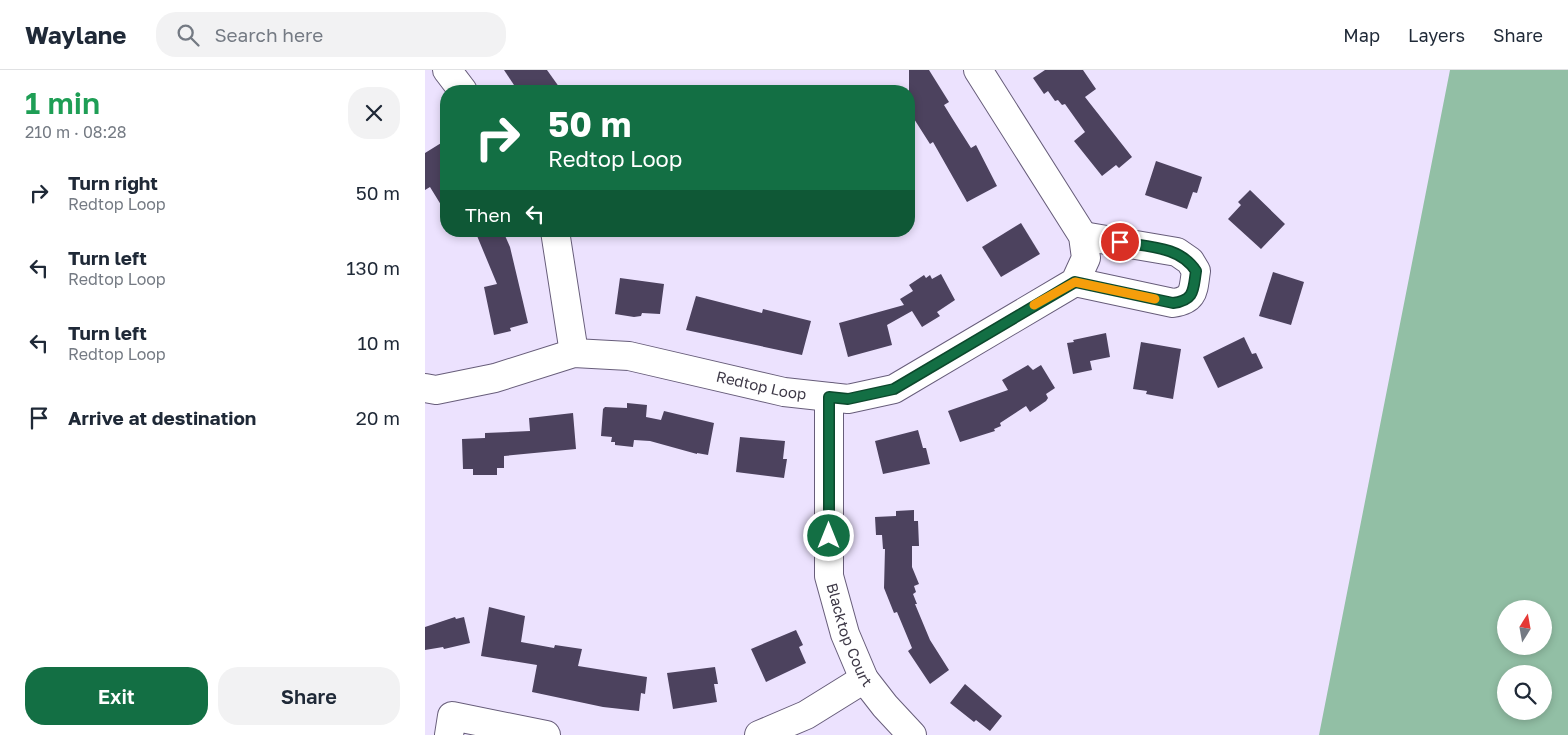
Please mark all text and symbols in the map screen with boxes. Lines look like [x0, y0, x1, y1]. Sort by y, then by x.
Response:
search box [156, 12, 506, 57]
text: Waylane [25, 20, 126, 49]
icon: search [174, 21, 202, 49]
text: Search here [214, 23, 323, 46]
text: Map [1343, 24, 1380, 46]
text: Layers [1408, 24, 1465, 46]
text: Share [1493, 24, 1543, 46]
text: 1 min [25, 85, 100, 121]
button: close [348, 87, 400, 139]
text: 50 m [548, 103, 631, 145]
icon: right [465, 105, 530, 170]
text: 210 m · 08:28 [25, 122, 126, 142]
text: Redtop Loop [548, 145, 682, 172]
text: Turn right [68, 171, 158, 194]
icon: right [25, 179, 53, 207]
text: 50 m [356, 181, 400, 204]
text: Redtop Loop [68, 194, 166, 214]
icon: left [521, 200, 549, 228]
text: Then [465, 203, 511, 226]
pin [1099, 221, 1141, 263]
icon: arrive [1106, 228, 1134, 256]
text: Turn left [68, 246, 147, 269]
icon: left [25, 254, 53, 282]
text: 130 m [346, 256, 400, 279]
text: Redtop Loop [68, 269, 166, 289]
text: Turn left [68, 321, 147, 344]
icon: left [25, 329, 53, 357]
text: 10 m [357, 331, 400, 354]
text: Redtop Loop [68, 344, 166, 364]
street label: Redtop Loop [715, 367, 807, 402]
icon: arrive [25, 404, 53, 432]
text: Arrive at destination [68, 406, 256, 429]
text: 20 m [356, 406, 400, 429]
position arrow [802, 509, 854, 561]
street label: Blacktop Court [823, 581, 876, 690]
north arrow [1497, 600, 1553, 655]
map controls [1497, 600, 1552, 720]
button: search [1497, 665, 1552, 720]
button: Exit [25, 667, 208, 725]
button: Share [218, 667, 400, 725]

